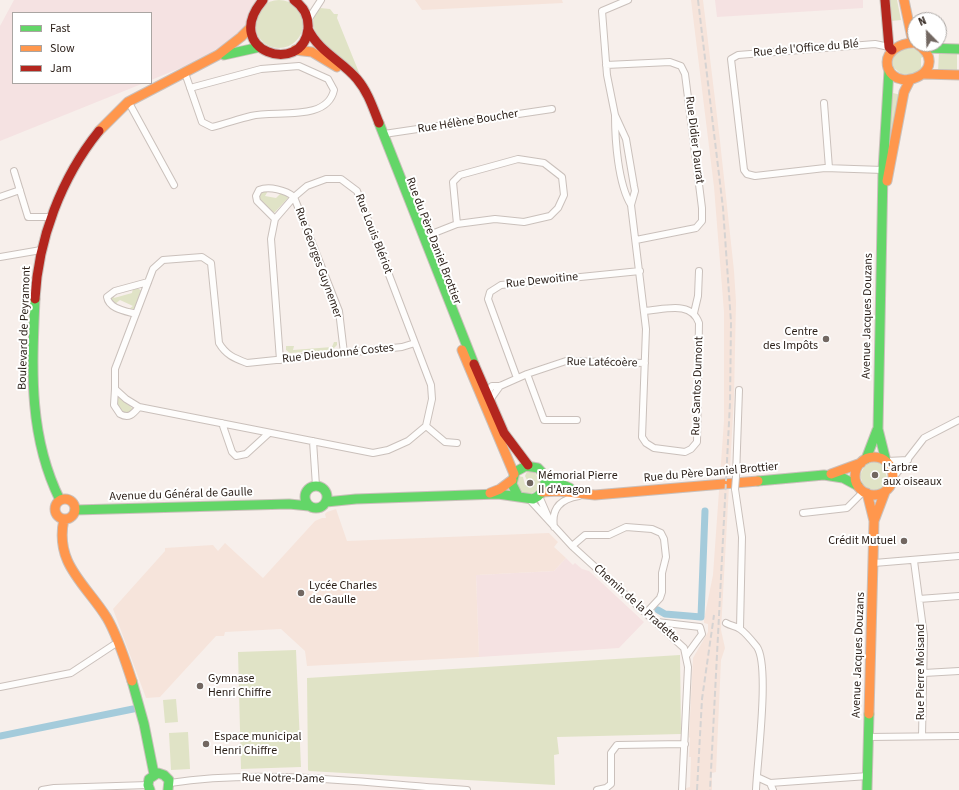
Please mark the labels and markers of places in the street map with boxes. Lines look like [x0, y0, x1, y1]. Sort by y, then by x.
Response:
place label: Centre des Impôts [763, 325, 818, 353]
marker: Centre des Impôts [821, 334, 831, 344]
place label: L'arbre aux oiseaux [883, 461, 942, 489]
place label: Mémorial Pierre II d'Aragon [538, 469, 618, 497]
marker: L'arbre aux oiseaux [870, 470, 880, 480]
marker: Mémorial Pierre II d'Aragon [525, 478, 535, 488]
place label: Crédit Mutuel [828, 534, 896, 548]
marker: Crédit Mutuel [899, 536, 909, 546]
place label: Lycée Charles de Gaulle [309, 579, 377, 607]
marker: Lycée Charles de Gaulle [296, 588, 306, 598]
place label: Gymnase Henri Chiffre [208, 672, 271, 700]
marker: Gymnase Henri Chiffre [195, 681, 205, 691]
place label: Espace municipal Henri Chiffre [214, 730, 301, 758]
marker: Espace municipal Henri Chiffre [201, 739, 211, 749]

